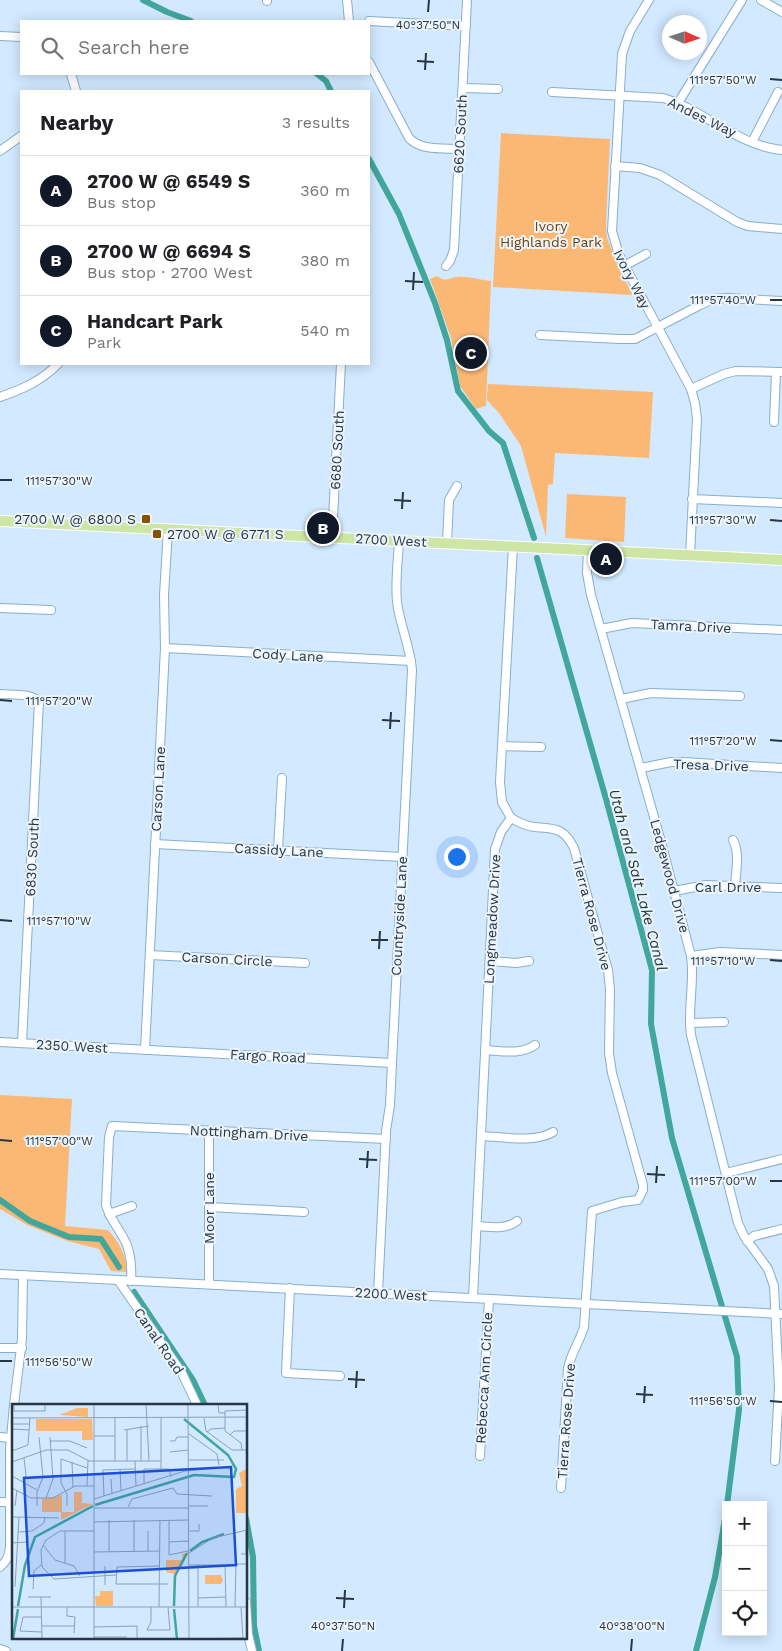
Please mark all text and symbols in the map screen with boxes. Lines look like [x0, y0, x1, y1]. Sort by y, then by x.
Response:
north arrow [662, 15, 707, 60]
text: 40°37'50"N [396, 18, 460, 32]
search box [20, 20, 370, 75]
icon: search [38, 34, 66, 62]
text: Search here [78, 36, 189, 59]
text: 111°57'50"W [690, 73, 757, 87]
street label: 6620 South [450, 94, 470, 174]
street label: Andes Way [665, 94, 740, 141]
text: Nearby [40, 110, 113, 135]
text: 3 results [282, 113, 350, 132]
text: 2700 W @ 6549 S [87, 170, 250, 193]
text: A [51, 181, 61, 200]
text: 360 m [300, 181, 350, 200]
text: Bus stop [87, 193, 156, 212]
park label: Ivory Highlands Park [500, 218, 602, 250]
text: 2700 W @ 6694 S [87, 240, 251, 263]
street label: Ivory Way [610, 247, 654, 312]
text: B [51, 251, 61, 270]
text: 380 m [300, 251, 350, 270]
text: Bus stop · 2700 West [87, 263, 252, 282]
text: 111°57'40"W [690, 293, 757, 307]
text: Handcart Park [87, 310, 223, 333]
text: C [51, 321, 61, 340]
text: 540 m [300, 321, 350, 340]
text: Park [87, 333, 121, 352]
pin: C [455, 334, 487, 372]
street label: 6680 South [327, 410, 347, 490]
text: 111°57'30"W [26, 474, 93, 488]
pin: B [307, 509, 339, 547]
place label: 2700 W @ 6800 S [14, 511, 136, 527]
marker: 2700 W @ 6800 S [140, 513, 152, 525]
text: 111°57'30"W [690, 513, 757, 527]
place label: 2700 W @ 6771 S [167, 526, 284, 542]
marker: 2700 W @ 6771 S [151, 528, 163, 540]
street label: 2700 West [355, 530, 427, 550]
pin: A [590, 540, 622, 578]
street label: Tamra Drive [650, 616, 732, 636]
street label: Cody Lane [252, 645, 324, 665]
text: 111°57'20"W [26, 694, 93, 708]
text: 111°57'20"W [690, 734, 757, 748]
street label: Carson Lane [148, 746, 168, 832]
street label: Tresa Drive [673, 756, 749, 774]
water label: Utah and Salt Lake Canal [605, 787, 671, 973]
street label: 6830 South [22, 817, 42, 897]
street label: Ledgewood Drive [647, 817, 693, 935]
street label: Cassidy Lane [234, 840, 324, 860]
your location [444, 844, 470, 870]
street label: Longmeadow Drive [481, 854, 503, 984]
street label: Countryside Lane [388, 856, 410, 976]
street label: Tierra Rose Drive [569, 856, 615, 972]
street label: Carl Drive [695, 879, 761, 895]
text: 111°57'10"W [27, 914, 92, 928]
street label: Carson Circle [181, 949, 273, 969]
text: 111°57'10"W [691, 954, 756, 968]
street label: 2350 West [36, 1036, 108, 1056]
street label: Fargo Road [230, 1046, 306, 1066]
street label: Nottingham Drive [189, 1122, 309, 1144]
text: 111°57'00"W [25, 1134, 93, 1148]
street label: Moor Lane [201, 1172, 217, 1244]
text: 111°57'00"W [689, 1174, 757, 1188]
street label: 2200 West [354, 1284, 428, 1304]
street label: Canal Road [131, 1305, 187, 1377]
street label: Rebecca Ann Circle [473, 1312, 495, 1444]
text: 111°56'50"W [25, 1355, 93, 1369]
street label: Tierra Rose Drive [554, 1362, 578, 1480]
text: 111°56'50"W [689, 1394, 757, 1408]
inset map [12, 1404, 248, 1638]
map controls [722, 1501, 767, 1636]
button: + [722, 1501, 767, 1546]
button: − [722, 1546, 767, 1591]
button: locate [722, 1591, 767, 1636]
text: 40°37'50"N [311, 1619, 375, 1633]
text: 40°38'00"N [599, 1619, 665, 1633]

